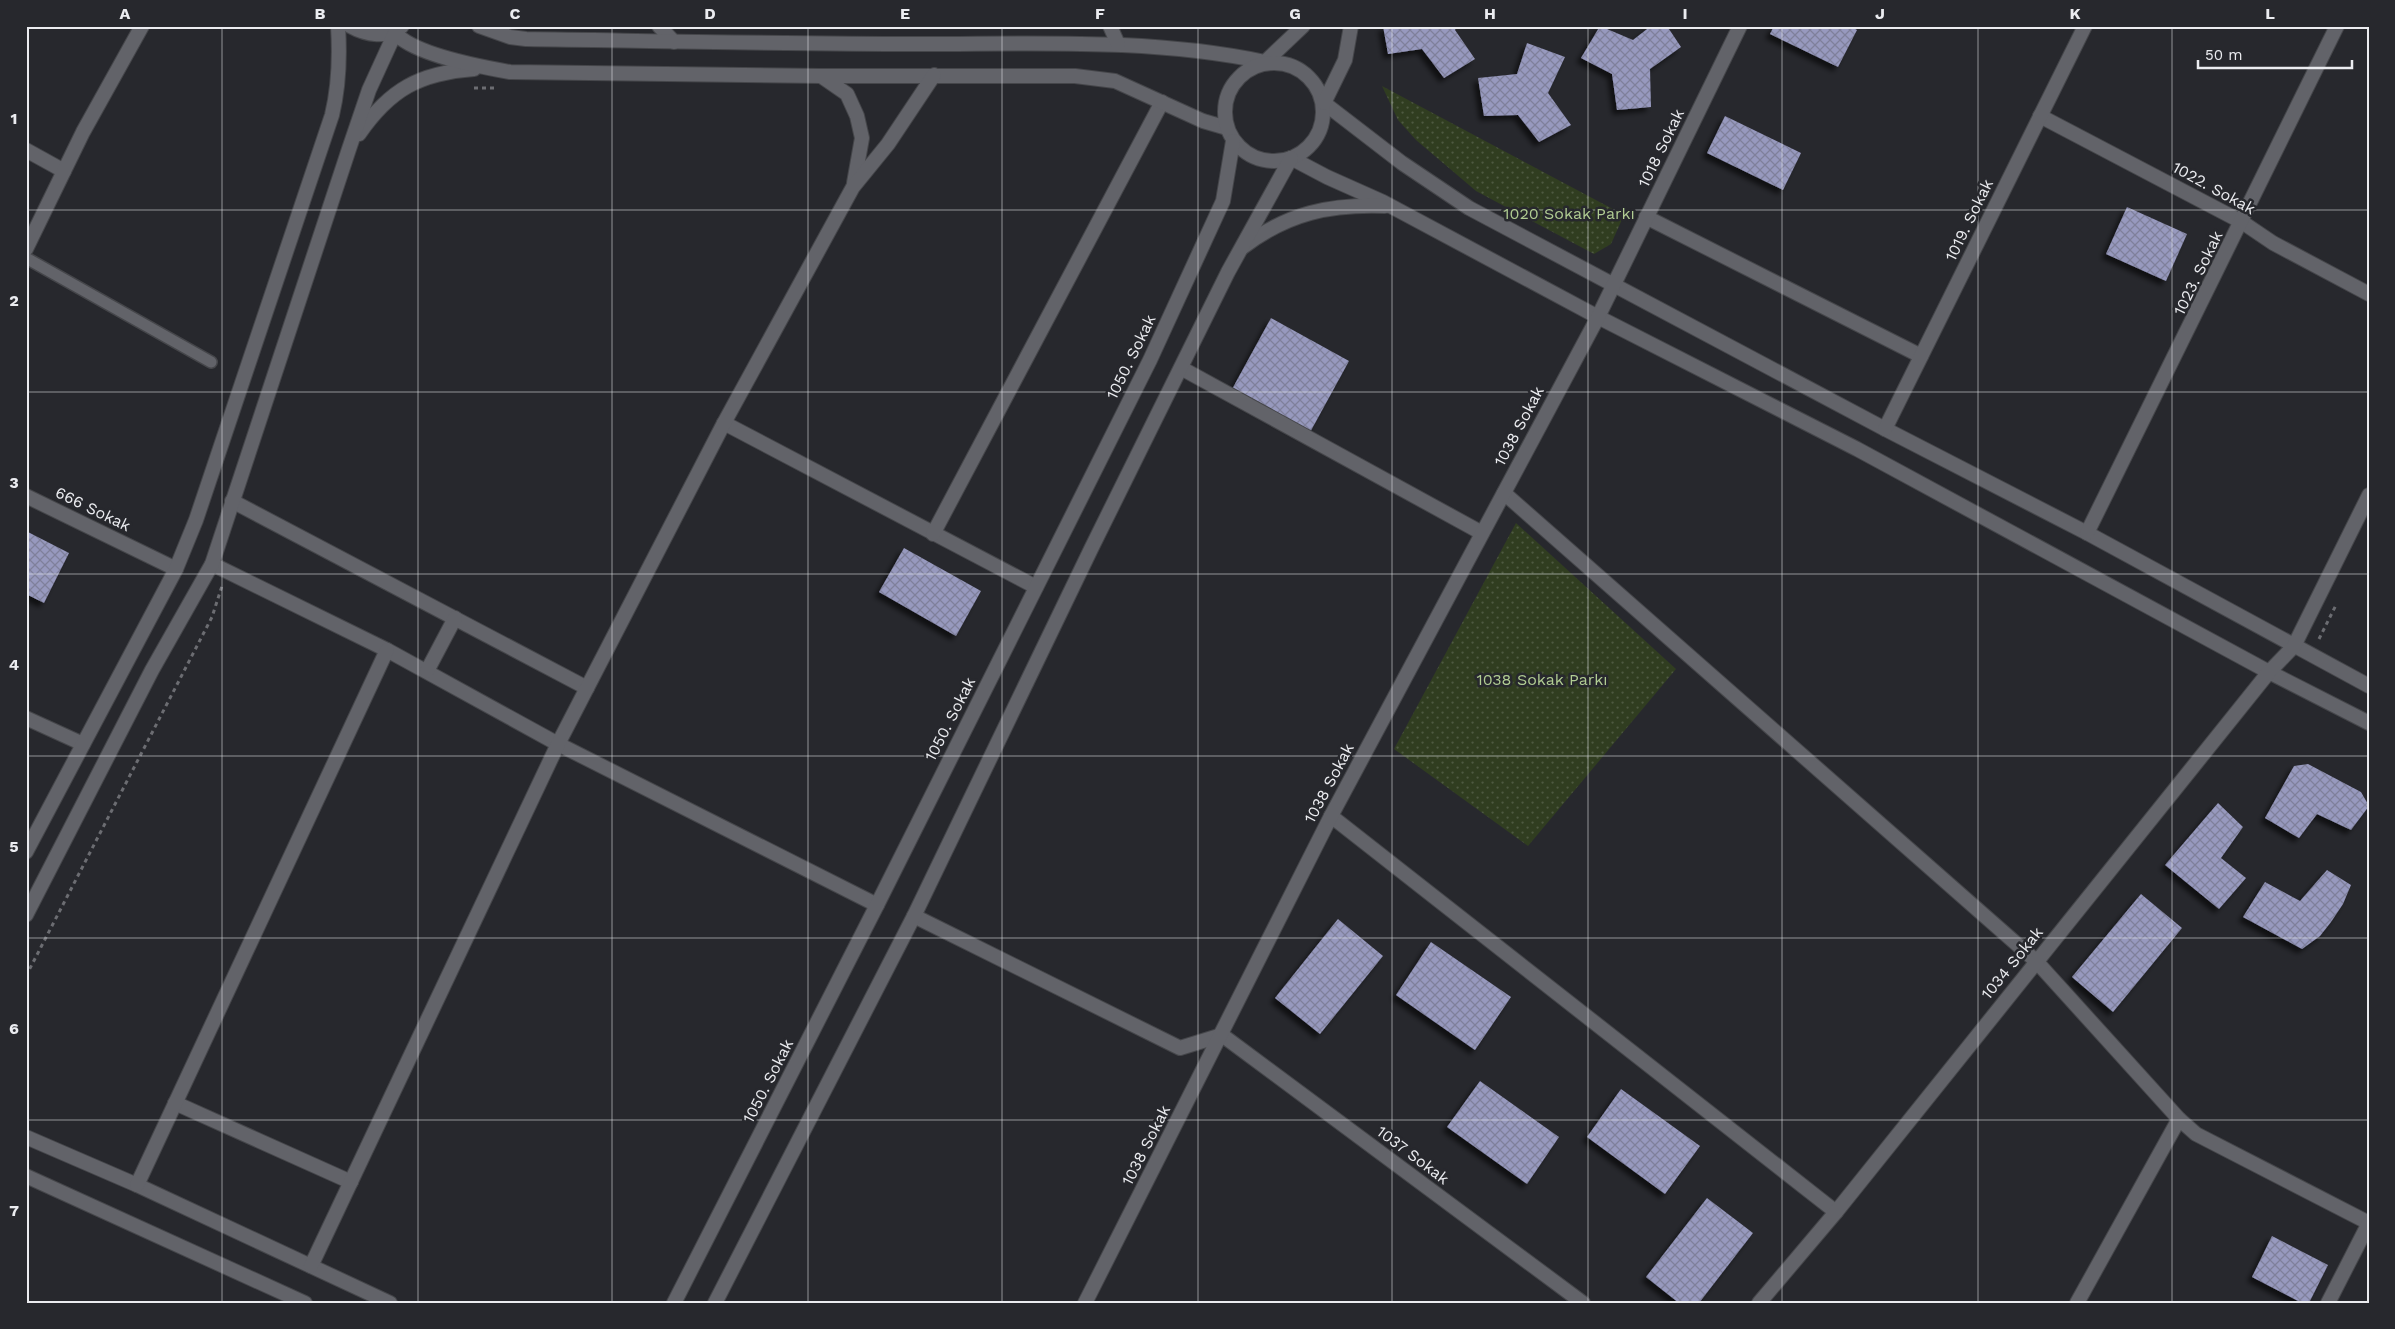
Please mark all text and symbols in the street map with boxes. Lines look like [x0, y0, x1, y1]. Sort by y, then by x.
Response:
text: A [120, 4, 131, 23]
text: B [315, 4, 326, 23]
text: C [510, 4, 521, 23]
text: D [704, 4, 716, 23]
text: E [900, 4, 910, 23]
text: F [1095, 4, 1105, 23]
text: G [1289, 4, 1301, 23]
text: H [1484, 4, 1496, 23]
text: I [1682, 4, 1688, 23]
text: J [1875, 4, 1885, 23]
text: K [2069, 4, 2081, 23]
text: L [2265, 4, 2275, 23]
scale bar [2198, 38, 2351, 70]
text: 50 m [2205, 46, 2242, 64]
street label: 1018 Sokak [1634, 106, 1688, 190]
text: 1 [11, 109, 17, 128]
street label: 1022. Sokak [2169, 158, 2259, 218]
street label: 1019. Sokak [1941, 176, 1997, 264]
park label: 1020 Sokak Parkı [1503, 204, 1635, 223]
street label: 1023. Sokak [2169, 228, 2227, 318]
text: 2 [9, 291, 19, 310]
street label: 1050. Sokak [1102, 312, 1160, 402]
street label: 1038 Sokak [1490, 383, 1548, 469]
text: 3 [9, 473, 19, 492]
street label: 666 Sokak [52, 483, 134, 535]
text: 4 [9, 655, 19, 674]
park label: 1038 Sokak Parkı [1476, 670, 1608, 689]
street label: 1050. Sokak [921, 674, 979, 764]
street label: 1038 Sokak [1300, 740, 1358, 826]
text: 5 [9, 837, 19, 856]
street label: 1034 Sokak [1977, 923, 2047, 1003]
text: 6 [9, 1019, 19, 1038]
street label: 1050. Sokak [739, 1036, 797, 1126]
street label: 1038 Sokak [1118, 1102, 1174, 1188]
street label: 1037 Sokak [1373, 1122, 1453, 1188]
text: 7 [9, 1201, 19, 1220]

